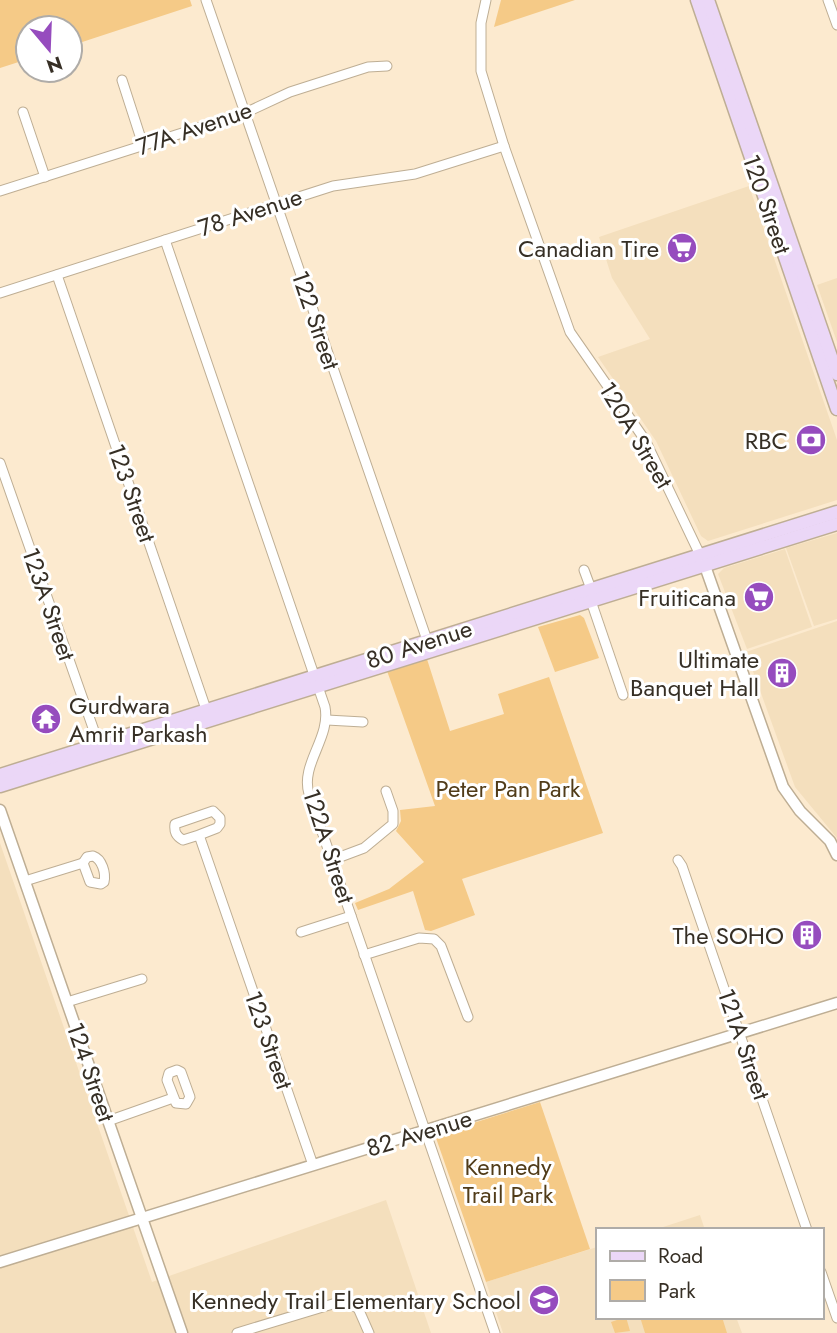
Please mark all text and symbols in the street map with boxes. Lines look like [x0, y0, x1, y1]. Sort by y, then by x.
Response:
north arrow [14, 14, 84, 84]
text: N [43, 49, 66, 80]
street label: 77A Avenue [131, 92, 257, 164]
street label: 120 Street [734, 149, 800, 259]
street label: 78 Avenue [193, 179, 307, 245]
place label: Canadian Tire [518, 231, 659, 266]
supermarket icon: Canadian Tire [665, 231, 699, 265]
street label: 122 Street [283, 266, 349, 374]
street label: 120A Street [590, 375, 682, 495]
place label: RBC [745, 423, 788, 458]
bank icon: RBC [794, 423, 828, 457]
street label: 123 Street [99, 439, 165, 547]
street label: 123A Street [13, 543, 85, 665]
place label: Fruiticana [638, 580, 736, 615]
supermarket icon: Fruiticana [742, 580, 776, 614]
street label: 80 Avenue [362, 610, 476, 678]
place label: Ultimate Banquet Hall [630, 642, 759, 705]
building icon: Ultimate Banquet Hall [765, 656, 799, 690]
place label: Gurdwara Amrit Parkash [69, 688, 208, 751]
temple icon: Gurdwara Amrit Parkash [29, 702, 63, 736]
park label: Peter Pan Park [436, 771, 581, 806]
street label: 122A Street [294, 784, 364, 908]
place label: The SOHO [672, 918, 784, 953]
building icon: The SOHO [790, 918, 824, 952]
street label: 121A Street [709, 984, 779, 1105]
street label: 123 Street [236, 986, 302, 1094]
street label: 124 Street [58, 1018, 124, 1127]
street label: 82 Avenue [362, 1100, 476, 1166]
park label: Kennedy Trail Park [463, 1149, 554, 1212]
legend [596, 1228, 823, 1319]
text: Road [658, 1241, 703, 1271]
text: Park [658, 1276, 696, 1306]
place label: Kennedy Trail Elementary School [191, 1283, 521, 1318]
school or university icon: Kennedy Trail Elementary School [527, 1283, 561, 1317]

